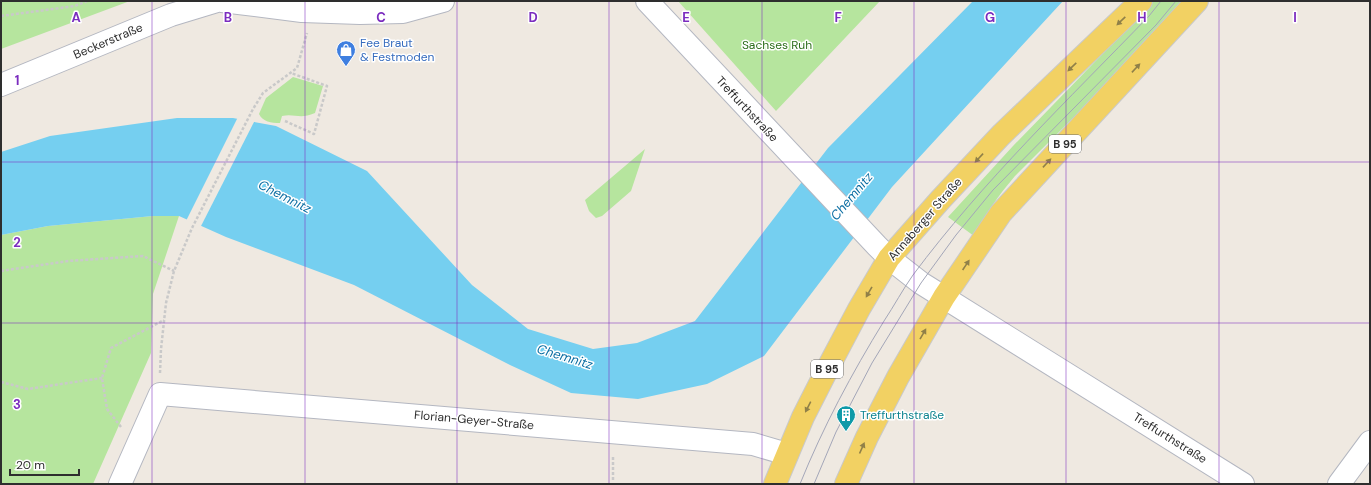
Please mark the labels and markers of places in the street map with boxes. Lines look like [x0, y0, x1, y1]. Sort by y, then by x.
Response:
place label: Fee Braut & Festmoden [360, 35, 435, 65]
shop icon: Fee Braut & Festmoden [335, 39, 357, 67]
building icon: Treffurthstraße [835, 404, 857, 432]
place label: Treffurthstraße [860, 407, 944, 423]

